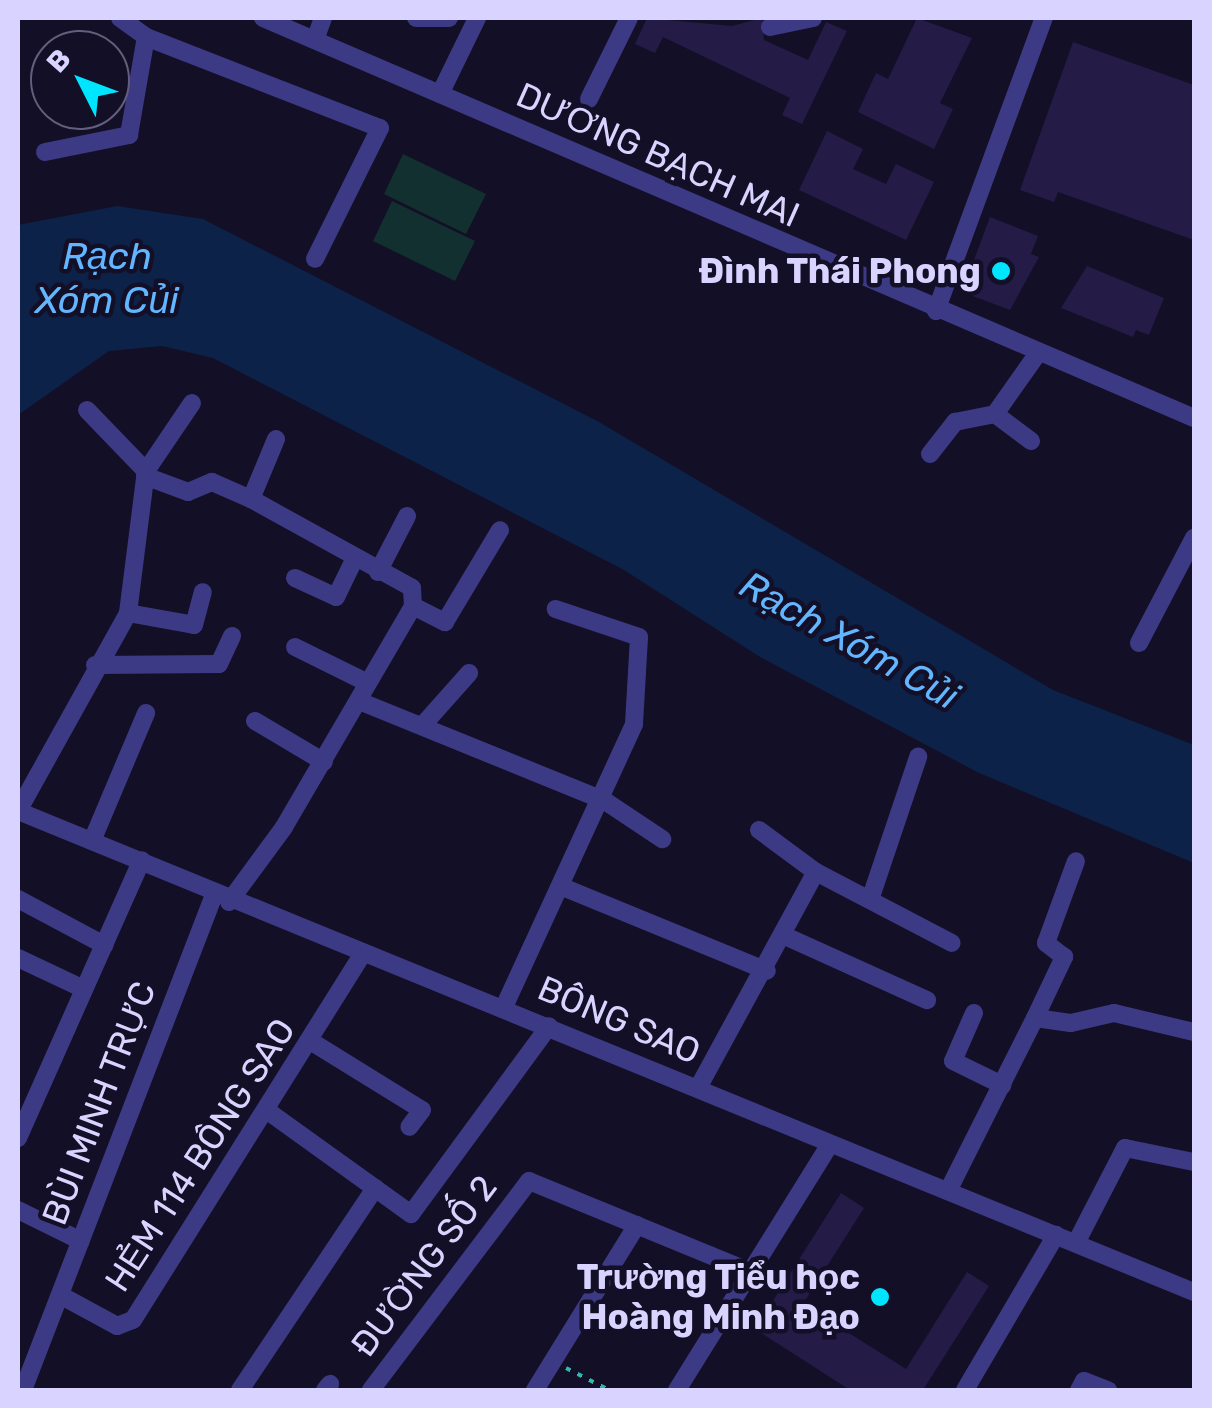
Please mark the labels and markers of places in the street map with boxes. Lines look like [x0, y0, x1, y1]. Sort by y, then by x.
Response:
place label: Đình Thái Phong [698, 250, 981, 292]
marker: Đình Thái Phong [990, 260, 1012, 282]
place label: Trường Tiểu học Hoàng Minh Đạo [576, 1256, 860, 1338]
marker: Trường Tiểu học Hoàng Minh Đạo [869, 1286, 891, 1308]

